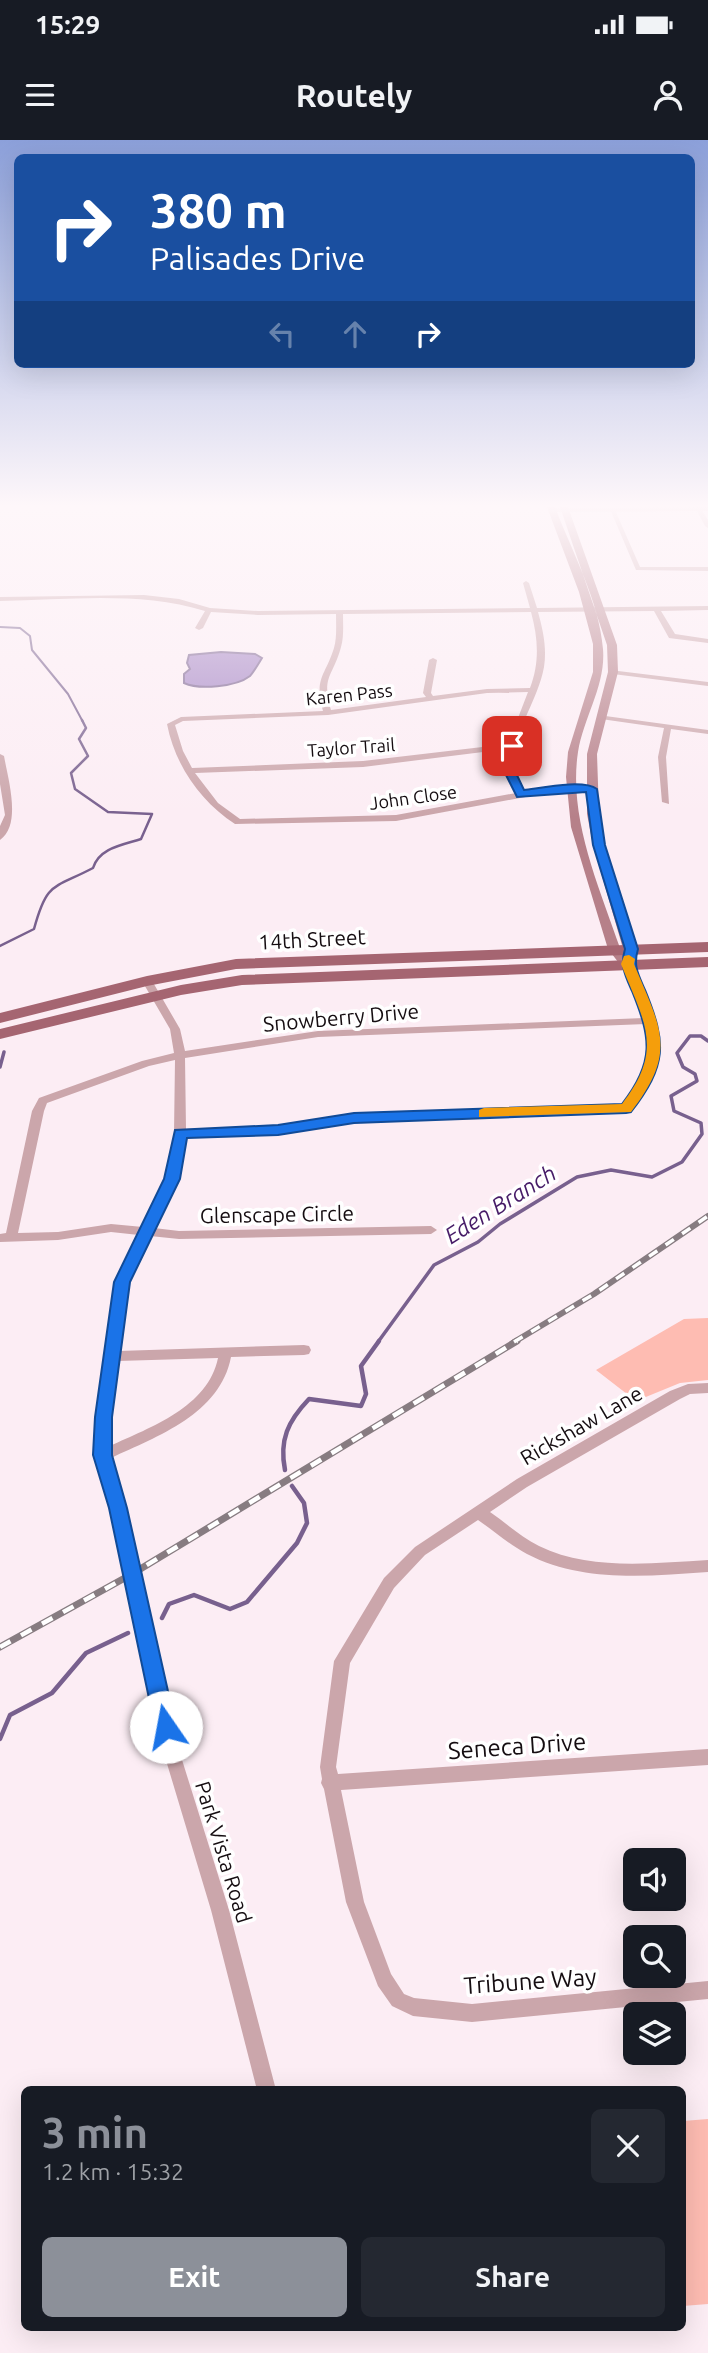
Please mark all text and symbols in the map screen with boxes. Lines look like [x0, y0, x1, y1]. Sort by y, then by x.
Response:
text: 15:29 [35, 10, 100, 39]
icon: menu [21, 76, 59, 114]
icon: person [649, 76, 687, 114]
text: Routely [296, 77, 412, 113]
icon: right [35, 182, 126, 273]
text: 380 m [150, 182, 287, 237]
text: Palisades Drive [150, 240, 365, 276]
icon: left [263, 315, 301, 353]
icon: ahead [336, 315, 374, 353]
icon: right [409, 315, 447, 353]
street label: Karen Pass [305, 679, 393, 708]
pin [482, 716, 542, 776]
icon: arrive [493, 727, 531, 765]
street label: Taylor Trail [306, 734, 396, 760]
street label: John Close [368, 781, 458, 813]
street label: 14th Street [258, 924, 366, 954]
street label: Snowberry Drive [262, 998, 420, 1036]
water label: Eden Branch [440, 1160, 560, 1248]
street label: Glenscape Circle [200, 1201, 354, 1227]
street label: Rickshaw Lane [516, 1380, 646, 1470]
position arrow [129, 1690, 203, 1764]
street label: Seneca Drive [447, 1728, 587, 1764]
street label: Park Vista Road [191, 1778, 257, 1926]
map controls [623, 1848, 686, 2065]
button: sound [623, 1848, 686, 1911]
button: search [623, 1925, 686, 1988]
street label: Tribune Way [463, 1963, 598, 1999]
button: layers [623, 2002, 686, 2065]
text: 3 min [42, 2109, 148, 2156]
button: close [591, 2109, 665, 2183]
text: 1.2 km · 15:32 [42, 2159, 184, 2184]
button: Exit [42, 2237, 347, 2317]
button: Share [361, 2237, 665, 2317]

